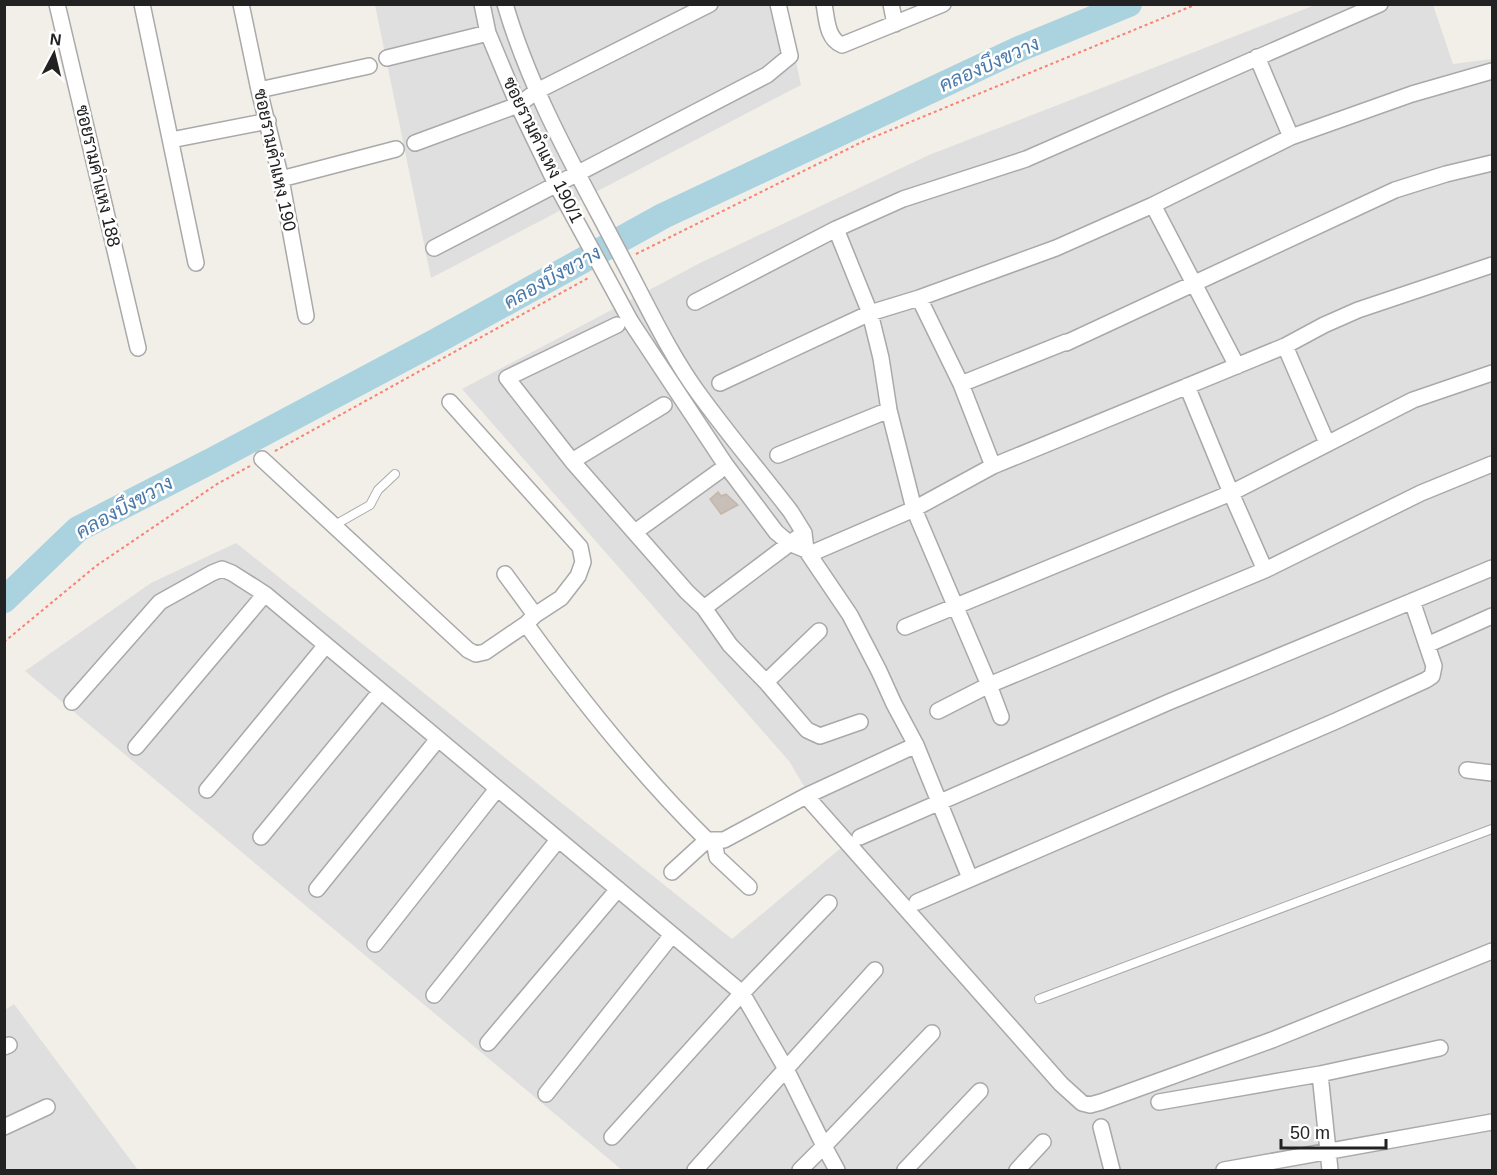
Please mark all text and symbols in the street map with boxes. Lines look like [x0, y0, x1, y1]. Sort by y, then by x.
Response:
north arrow [24, 24, 84, 84]
text: N [49, 30, 63, 49]
water label: คลองบึงขวาง [935, 30, 1043, 96]
street label: ซอยรามคำแหง 190/1 [499, 74, 587, 226]
street label: ซอยรามคำแหง 190 [250, 87, 300, 233]
street label: ซอยรามคำแหง 188 [72, 103, 124, 249]
water label: คลองบึงขวาง [499, 240, 604, 313]
water label: คลองบึงขวาง [71, 470, 176, 543]
scale bar [1281, 1112, 1386, 1150]
text: 50 m [1290, 1123, 1330, 1143]

